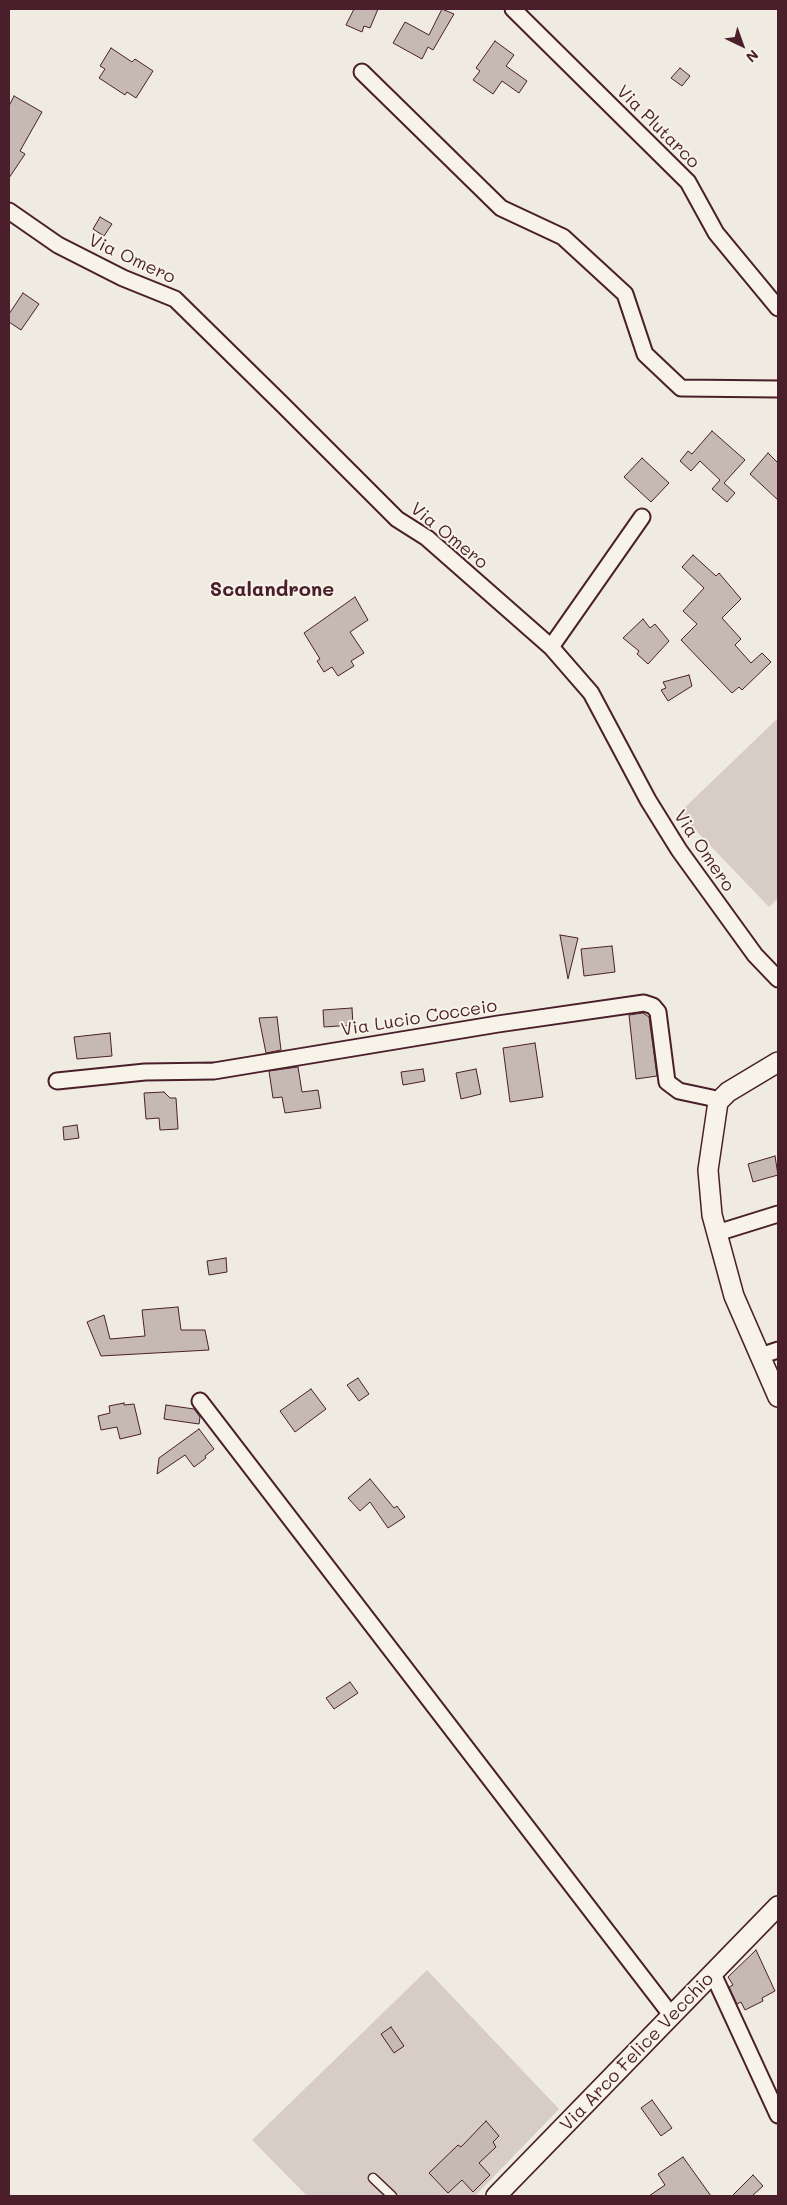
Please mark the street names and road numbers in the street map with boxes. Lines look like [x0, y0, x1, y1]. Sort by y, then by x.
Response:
street label: Via Plutarco [612, 81, 704, 173]
street label: Via Omero [85, 229, 179, 289]
street label: Via Omero [406, 498, 492, 574]
street label: Via Omero [669, 806, 739, 896]
street label: Via Lucio Cocceio [339, 995, 499, 1041]
street label: Via Arco Felice Vecchio [556, 1968, 718, 2136]

